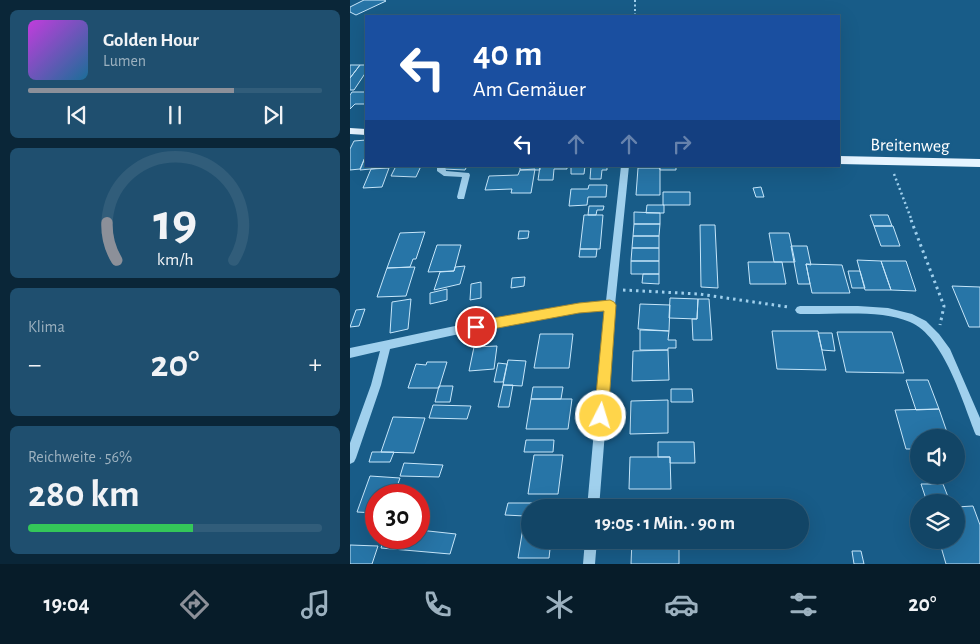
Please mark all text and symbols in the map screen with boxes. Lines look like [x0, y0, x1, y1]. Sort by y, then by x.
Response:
text: Golden Hour [103, 31, 199, 50]
icon: left [390, 35, 455, 100]
text: 40 m [473, 37, 542, 72]
text: Lumen [103, 53, 146, 69]
text: Am Gemäuer [473, 78, 586, 100]
icon: previous [63, 101, 91, 129]
icon: pause [161, 101, 189, 129]
icon: next [259, 101, 287, 129]
icon: left [509, 130, 537, 158]
icon: ahead [562, 130, 590, 158]
icon: ahead [615, 130, 643, 158]
icon: right [668, 130, 696, 158]
street label: Breitenweg [870, 136, 950, 156]
text: 19 [153, 197, 197, 249]
text: km/h [157, 251, 193, 269]
pin [455, 306, 497, 348]
icon: arrive [462, 313, 490, 341]
text: Klima [28, 319, 65, 335]
text: 20° [151, 346, 199, 384]
text: − [28, 351, 41, 379]
text: + [309, 351, 322, 379]
position arrow [574, 389, 626, 441]
map controls [910, 429, 965, 549]
button: sound [910, 429, 965, 484]
text: Reichweite · 56% [28, 449, 132, 465]
text: 280 km [28, 476, 140, 514]
speed limit sign: 30 [365, 484, 430, 549]
button: layers [910, 494, 965, 549]
text: 19:05 · 1 Min. · 90 m [595, 514, 735, 533]
icon: directions [177, 587, 212, 622]
icon: music [298, 587, 333, 622]
icon: phone [420, 587, 455, 622]
icon: climate [542, 587, 577, 622]
icon: car [664, 587, 699, 622]
icon: filters [786, 587, 821, 622]
text: 19:04 [43, 593, 90, 615]
text: 20° [908, 593, 936, 615]

